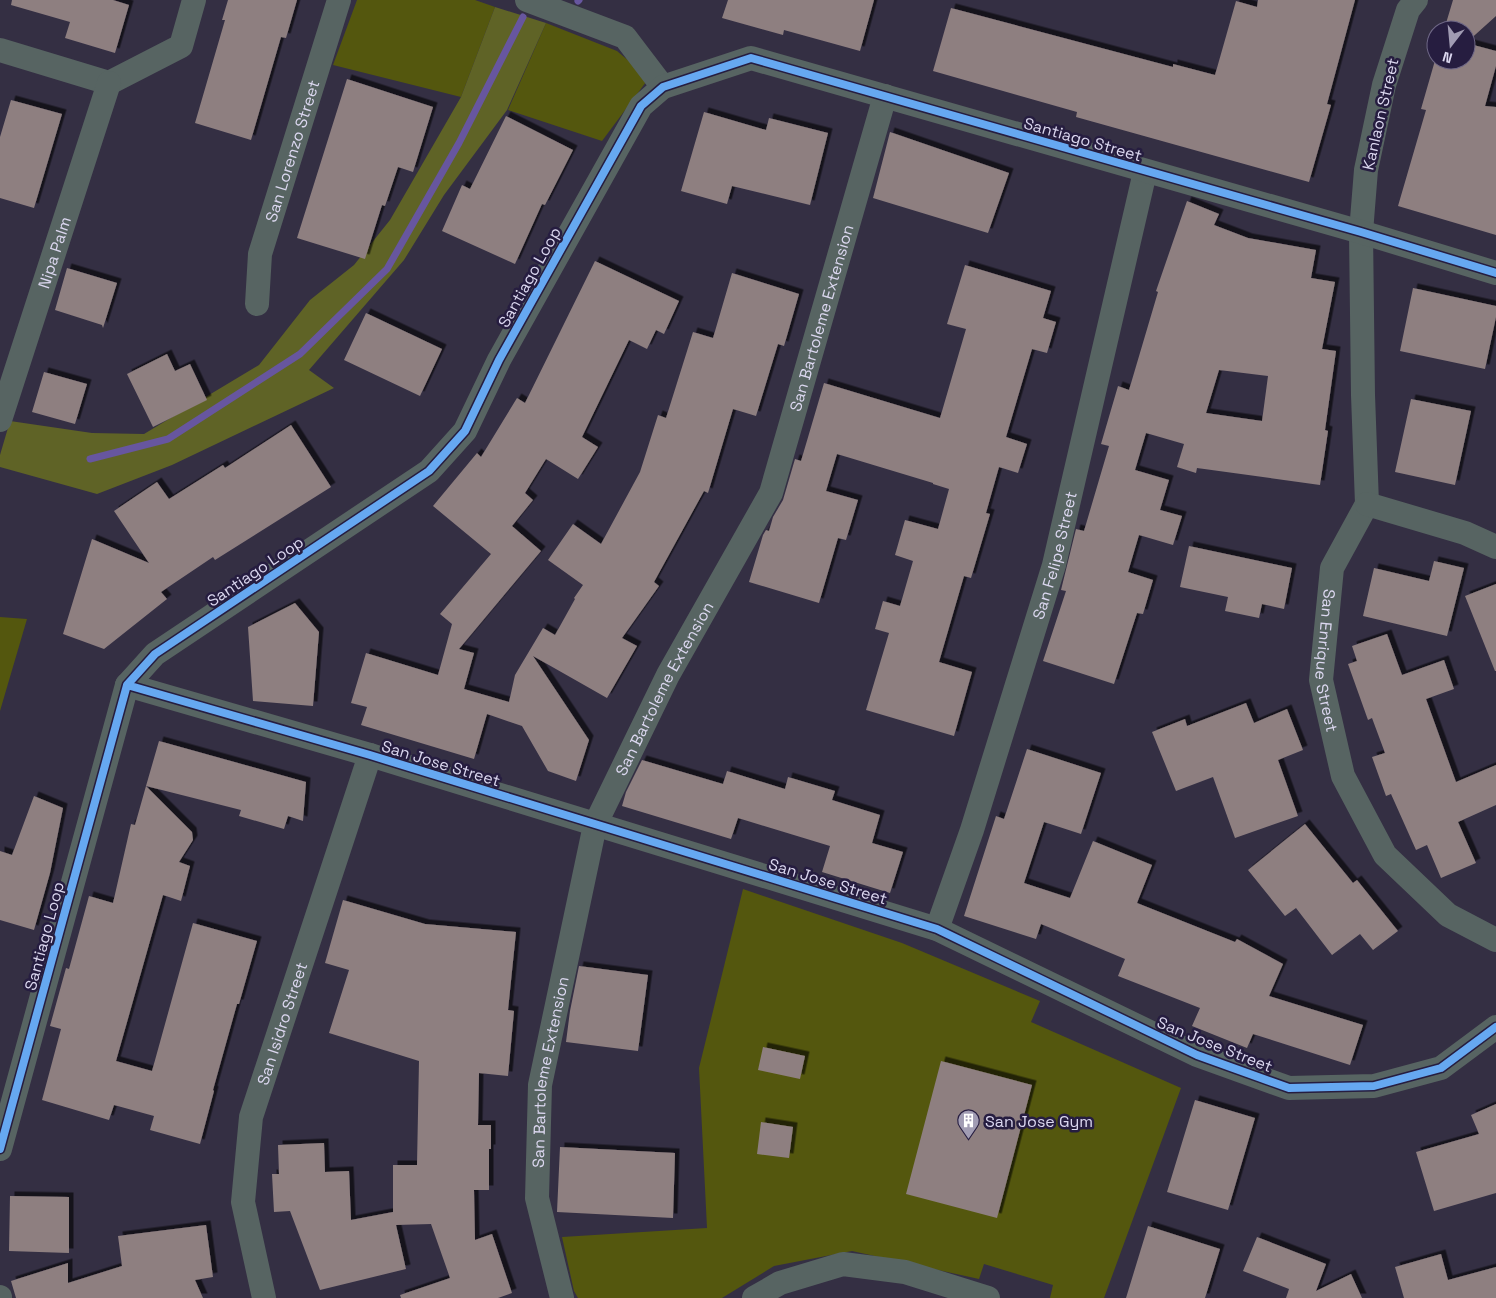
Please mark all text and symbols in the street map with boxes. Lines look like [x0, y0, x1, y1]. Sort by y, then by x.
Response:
north arrow [1426, 20, 1476, 70]
text: N [1440, 48, 1454, 67]
street label: Kanlaon Street [1357, 56, 1404, 172]
street label: San Lorenzo Street [261, 78, 324, 225]
street label: Santiago Street [1021, 113, 1144, 166]
street label: Nipa Palm [33, 214, 76, 291]
street label: San Bartoleme Extension [785, 222, 859, 414]
street label: Santiago Loop [493, 223, 566, 331]
street label: San Felipe Street [1028, 489, 1082, 622]
street label: Santiago Loop [203, 531, 308, 611]
street label: San Enrique Street [1310, 588, 1343, 734]
street label: San Bartoleme Extension [611, 598, 718, 779]
street label: San Jose Street [379, 735, 503, 791]
street label: San Jose Street [766, 853, 890, 909]
street label: Santiago Loop [20, 879, 69, 993]
street label: San Isidro Street [252, 960, 312, 1088]
street label: San Bartoleme Extension [528, 975, 574, 1168]
street label: San Jose Street [1154, 1012, 1276, 1077]
building icon: San Jose Gym [957, 1109, 981, 1140]
place label: San Jose Gym [985, 1111, 1093, 1132]

